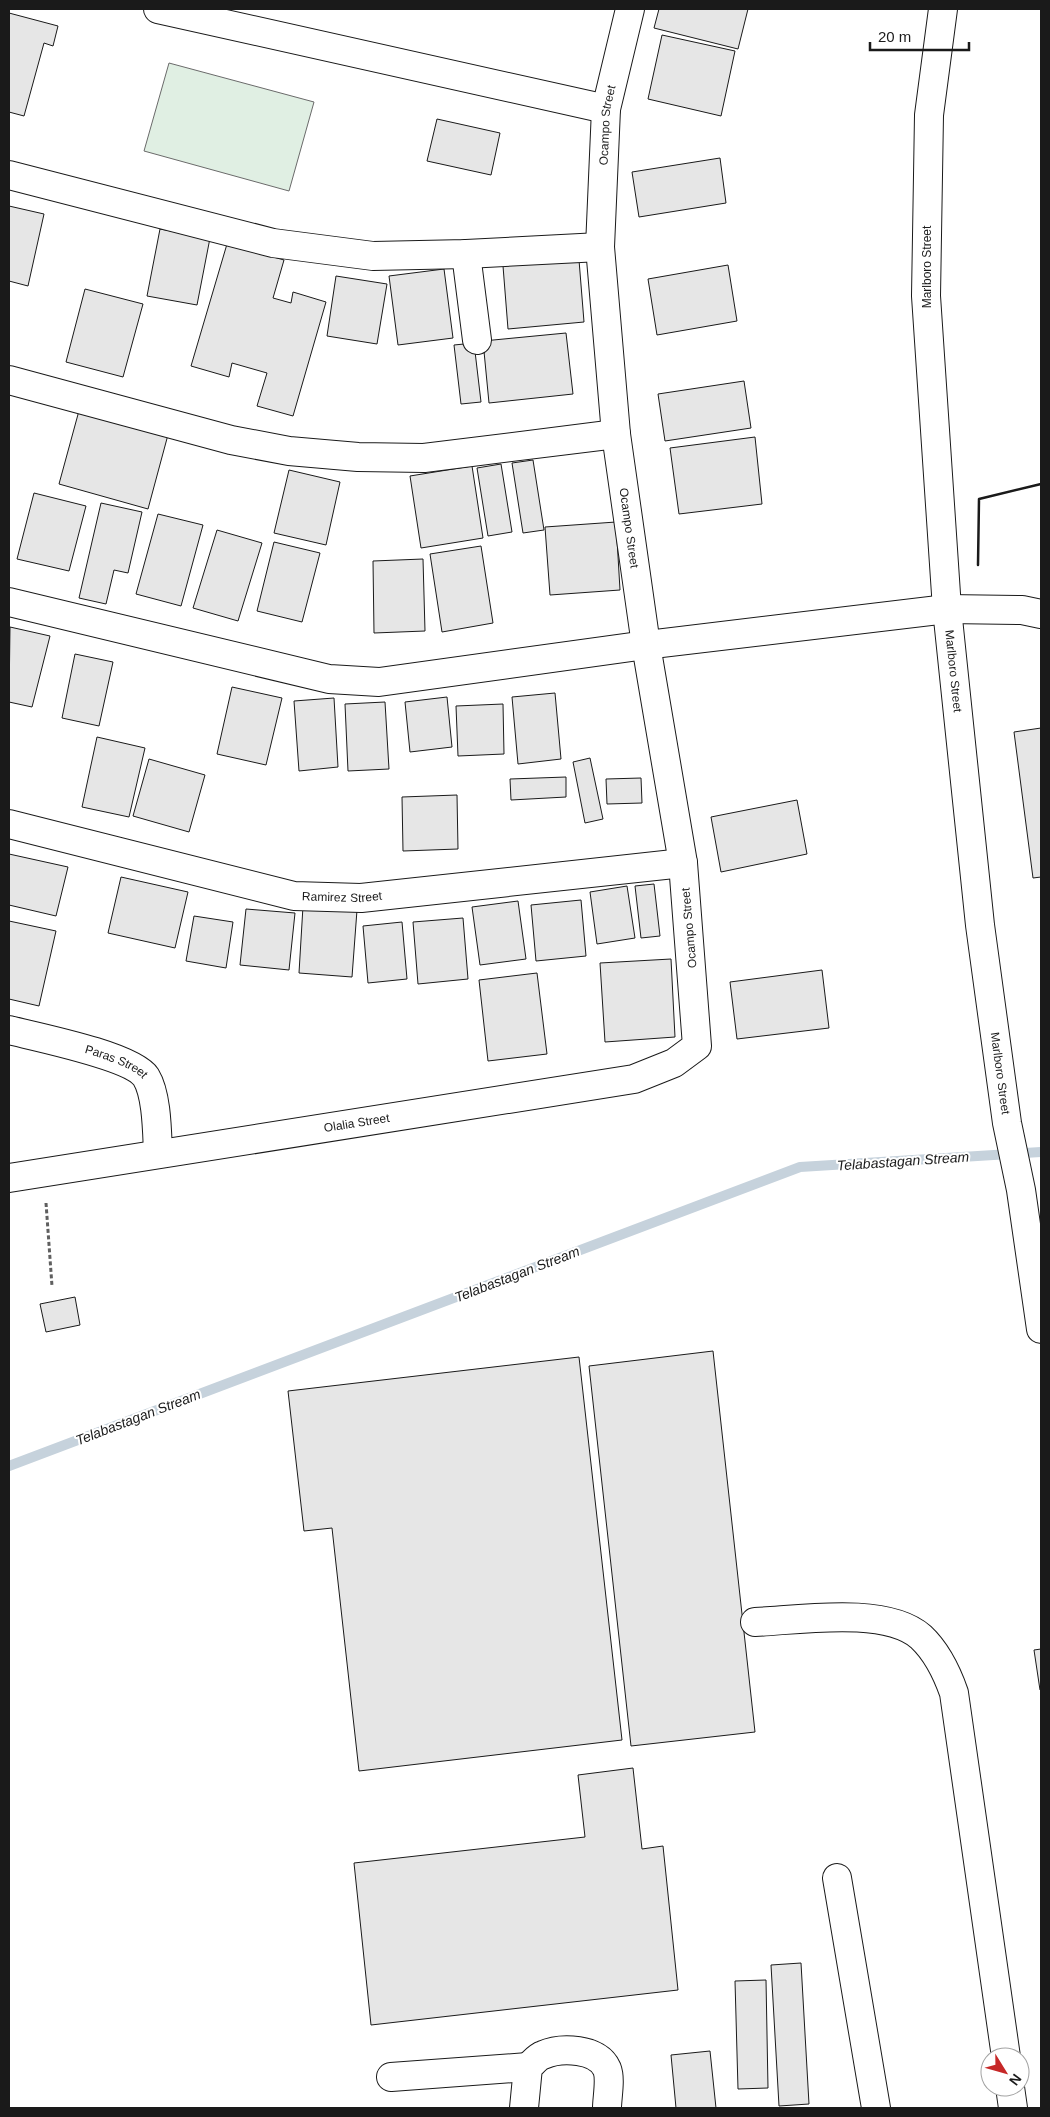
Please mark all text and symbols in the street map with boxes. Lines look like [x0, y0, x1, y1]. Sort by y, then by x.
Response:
scale bar [870, 20, 969, 52]
text: 20 m [878, 28, 911, 45]
street label: Ocampo Street [597, 83, 619, 166]
street label: Marlboro Street [920, 225, 934, 308]
street label: Ocampo Street [616, 487, 642, 570]
street label: Marlboro Street [942, 629, 965, 714]
street label: Ocampo Street [678, 887, 699, 969]
street label: Ramirez Street [302, 889, 383, 905]
street label: Marlboro Street [988, 1031, 1013, 1116]
street label: Paras Street [83, 1042, 151, 1082]
street label: Olalia Street [323, 1111, 391, 1135]
water label: Telabastagan Stream [836, 1148, 970, 1174]
water label: Telabastagan Stream [452, 1243, 582, 1305]
water label: Telabastagan Stream [73, 1386, 203, 1448]
north arrow [980, 2047, 1030, 2097]
text: N [1006, 2071, 1025, 2089]

